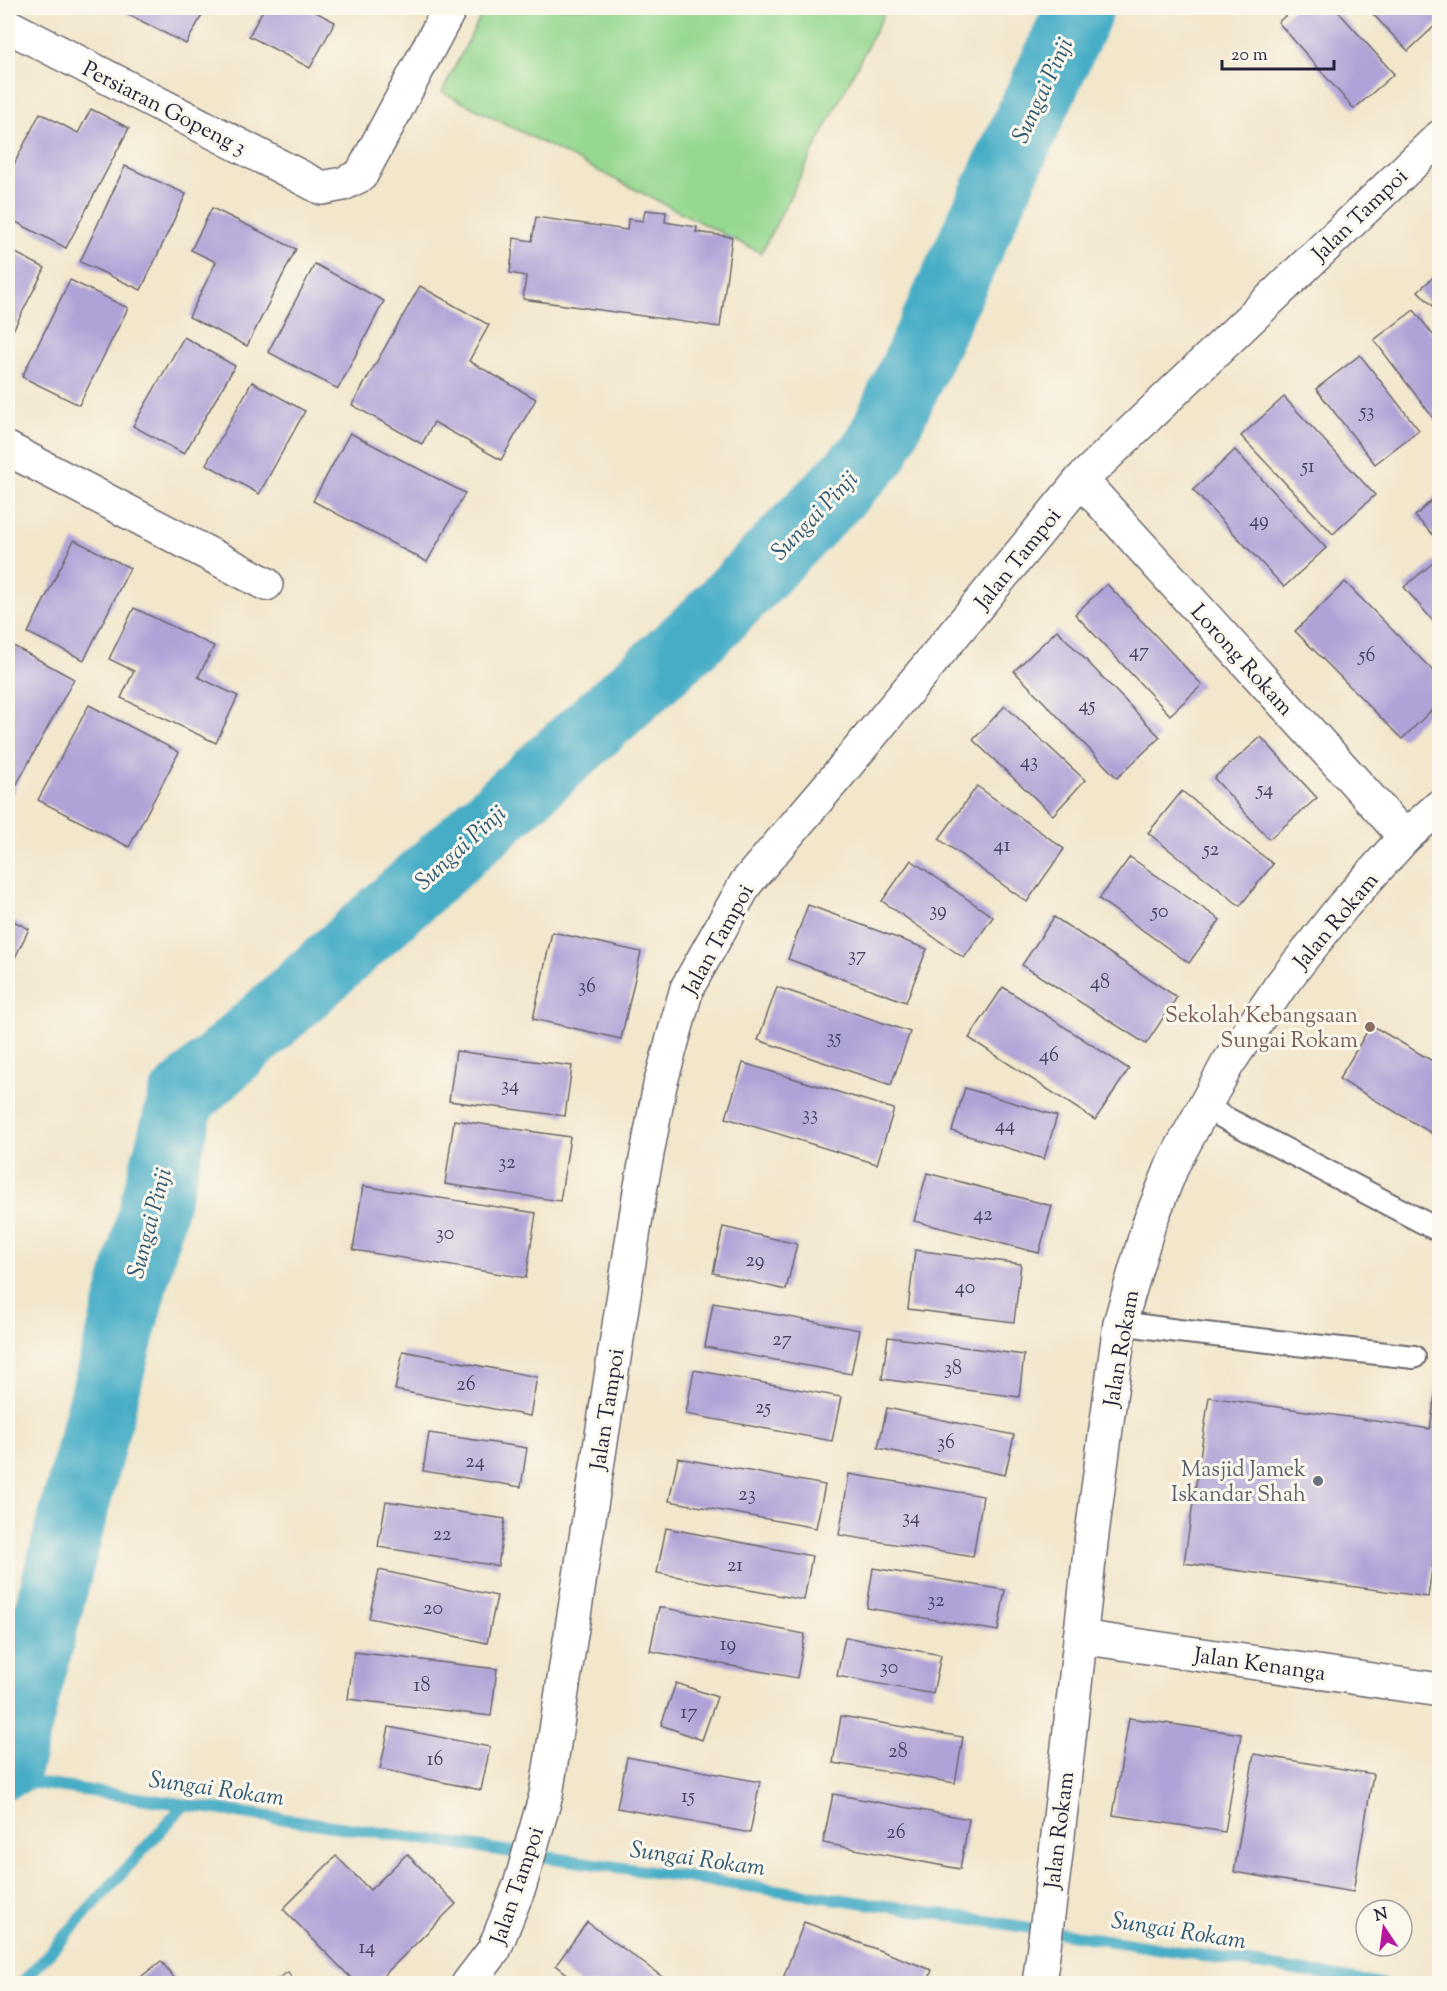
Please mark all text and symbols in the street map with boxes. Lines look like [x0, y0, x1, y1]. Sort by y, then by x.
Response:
water label: Sungai Pinji [1005, 32, 1083, 149]
scale bar [1222, 33, 1334, 71]
text: 20 m [1231, 43, 1268, 69]
street label: Persiaran Gopeng 3 [76, 55, 251, 165]
street label: Jalan Tampoi [1305, 162, 1416, 271]
house number: 53 [1359, 398, 1374, 427]
house number: 51 [1300, 453, 1315, 482]
water label: Sungai Pinji [764, 464, 867, 569]
street label: Jalan Tampoi [968, 502, 1070, 618]
house number: 49 [1249, 507, 1269, 536]
street label: Lorong Rokam [1182, 598, 1300, 724]
house number: 47 [1129, 638, 1149, 667]
house number: 56 [1358, 642, 1375, 671]
house number: 45 [1079, 692, 1096, 721]
house number: 43 [1020, 748, 1038, 777]
house number: 54 [1256, 776, 1273, 805]
water label: Sungai Pinji [408, 798, 515, 899]
house number: 41 [994, 832, 1011, 861]
house number: 52 [1202, 836, 1219, 865]
street label: Jalan Rokam [1287, 866, 1387, 978]
street label: Jalan Tampoi [675, 879, 763, 1003]
house number: 39 [929, 897, 947, 926]
house number: 50 [1150, 898, 1169, 927]
house number: 37 [848, 942, 866, 971]
house number: 48 [1090, 969, 1110, 998]
house number: 36 [578, 973, 596, 1002]
place label: Sekolah Kebangsaan Sungai Rokam [1165, 1001, 1358, 1058]
marker: Sekolah Kebangsaan Sungai Rokam [1363, 1020, 1377, 1034]
house number: 35 [827, 1024, 842, 1053]
house number: 46 [1039, 1042, 1059, 1071]
house number: 34 [501, 1072, 519, 1101]
house number: 33 [802, 1101, 818, 1130]
house number: 44 [995, 1112, 1015, 1141]
house number: 32 [498, 1149, 516, 1178]
water label: Sungai Pinji [120, 1165, 182, 1282]
house number: 42 [973, 1201, 993, 1230]
house number: 30 [436, 1220, 454, 1249]
house number: 29 [745, 1247, 765, 1276]
house number: 40 [955, 1274, 975, 1303]
street label: Jalan Rokam [1097, 1288, 1149, 1410]
house number: 27 [772, 1326, 792, 1355]
street label: Jalan Tampoi [583, 1346, 634, 1474]
house number: 38 [944, 1355, 962, 1384]
house number: 26 [456, 1371, 476, 1400]
house number: 25 [755, 1394, 771, 1423]
house number: 36 [937, 1429, 955, 1458]
house number: 24 [465, 1448, 485, 1477]
place label: Masjid Jamek Iskandar Shah [1171, 1455, 1306, 1512]
marker: Masjid Jamek Iskandar Shah [1311, 1474, 1325, 1488]
house number: 23 [738, 1481, 756, 1510]
house number: 34 [902, 1504, 920, 1533]
house number: 22 [433, 1521, 451, 1550]
house number: 21 [727, 1552, 743, 1581]
house number: 32 [927, 1587, 945, 1616]
house number: 20 [423, 1595, 443, 1624]
house number: 19 [720, 1631, 736, 1660]
street label: Jalan Kenanga [1191, 1641, 1327, 1691]
house number: 30 [880, 1654, 898, 1683]
house number: 18 [414, 1672, 430, 1701]
house number: 17 [681, 1699, 697, 1728]
house number: 28 [888, 1738, 908, 1767]
house number: 16 [427, 1746, 443, 1775]
water label: Sungai Rokam [147, 1764, 287, 1816]
street label: Jalan Rokam [1038, 1770, 1084, 1892]
house number: 15 [681, 1783, 695, 1812]
house number: 26 [886, 1819, 906, 1848]
street label: Jalan Tampoi [483, 1823, 554, 1950]
water label: Sungai Rokam [628, 1834, 768, 1886]
north arrow [1354, 1898, 1414, 1958]
text: N [1372, 1903, 1390, 1928]
water label: Sungai Rokam [1109, 1905, 1249, 1959]
house number: 14 [359, 1934, 375, 1963]

